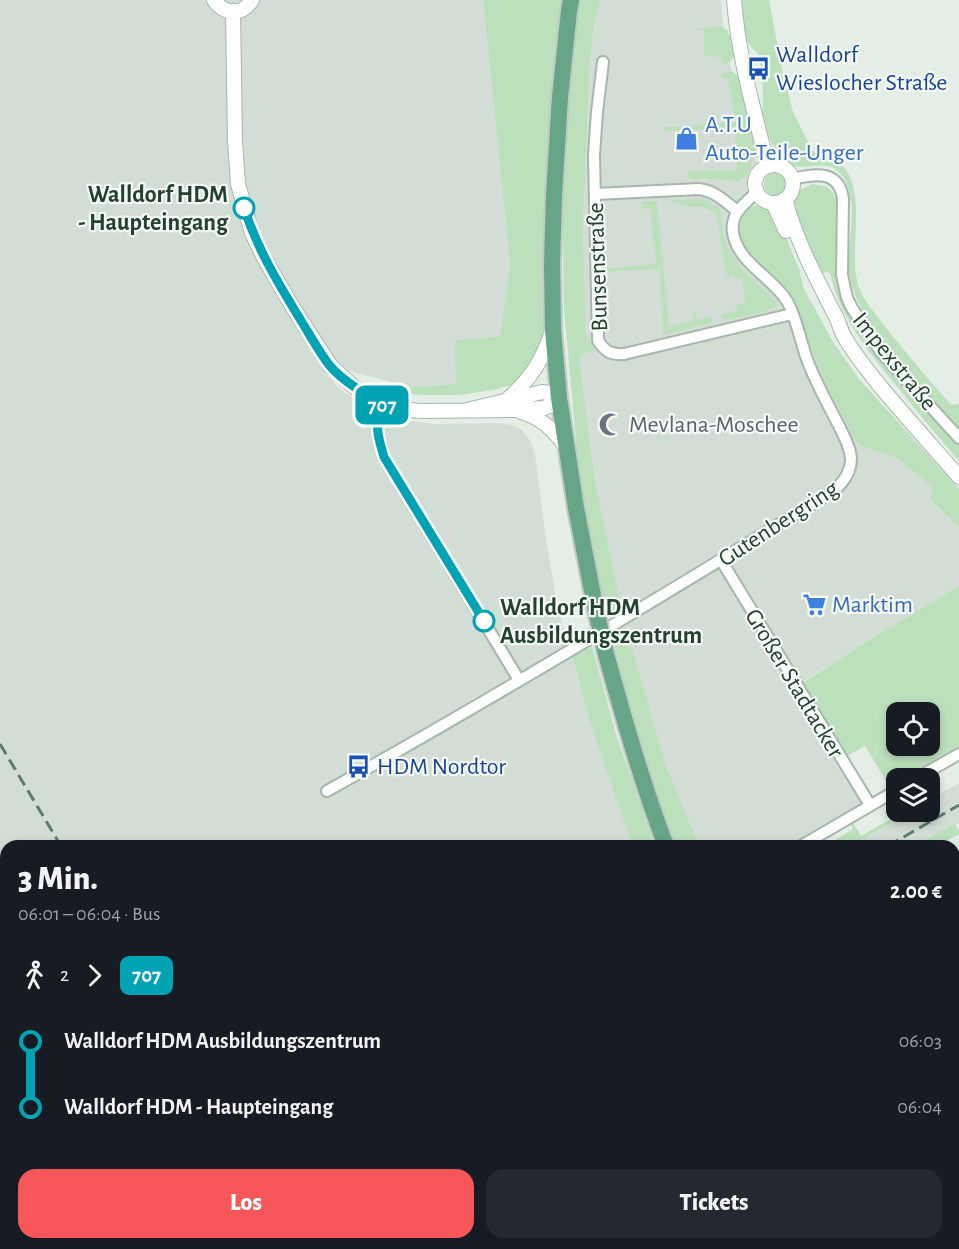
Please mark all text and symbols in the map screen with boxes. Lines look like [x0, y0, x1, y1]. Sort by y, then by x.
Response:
place label: Walldorf Wieslocher Straße [776, 43, 947, 95]
bus stop icon: Walldorf Wieslocher Straße [745, 55, 771, 81]
place label: A.T.U Auto-Teile-Unger [705, 113, 864, 165]
shop icon: A.T.U Auto-Teile-Unger [674, 125, 700, 151]
place label: Walldorf HDM - Haupteingang [78, 183, 229, 235]
marker: Walldorf HDM - Haupteingang [233, 197, 255, 219]
street label: Bunsenstraße [584, 202, 612, 332]
street label: Impexstraße [848, 308, 941, 415]
line badge: 707 [348, 386, 416, 424]
text: 707 [367, 395, 397, 416]
mosque icon: Mevlana-Moschee [598, 411, 624, 437]
place label: Mevlana-Moschee [629, 413, 799, 437]
street label: Gutenbergring [714, 476, 843, 571]
supermarket icon: Marktim [801, 591, 827, 617]
place label: Marktim [832, 593, 913, 617]
place label: Walldorf HDM Ausbildungszentrum [500, 596, 702, 648]
street label: Großer Stadtacker [740, 605, 848, 762]
marker: Walldorf HDM Ausbildungszentrum [473, 610, 495, 632]
map controls [886, 702, 940, 822]
button: locate [886, 702, 940, 756]
bus stop icon: HDM Nordtor [346, 753, 372, 779]
place label: HDM Nordtor [377, 755, 506, 779]
button: layers [886, 768, 940, 822]
text: 3 Min. [18, 863, 98, 896]
text: 2.00 € [890, 880, 942, 902]
text: 06:01 – 06:04 · Bus [18, 904, 160, 924]
icon: walk [18, 959, 51, 992]
icon: forward [78, 959, 111, 992]
text: 2 [60, 965, 69, 985]
text: 707 [132, 965, 161, 986]
text: Walldorf HDM Ausbildungszentrum [64, 1030, 381, 1052]
text: 06:03 [899, 1031, 942, 1051]
text: Walldorf HDM - Haupteingang [64, 1096, 333, 1118]
text: 06:04 [897, 1097, 942, 1117]
button: Los [18, 1169, 474, 1238]
button: Tickets [486, 1169, 942, 1238]

